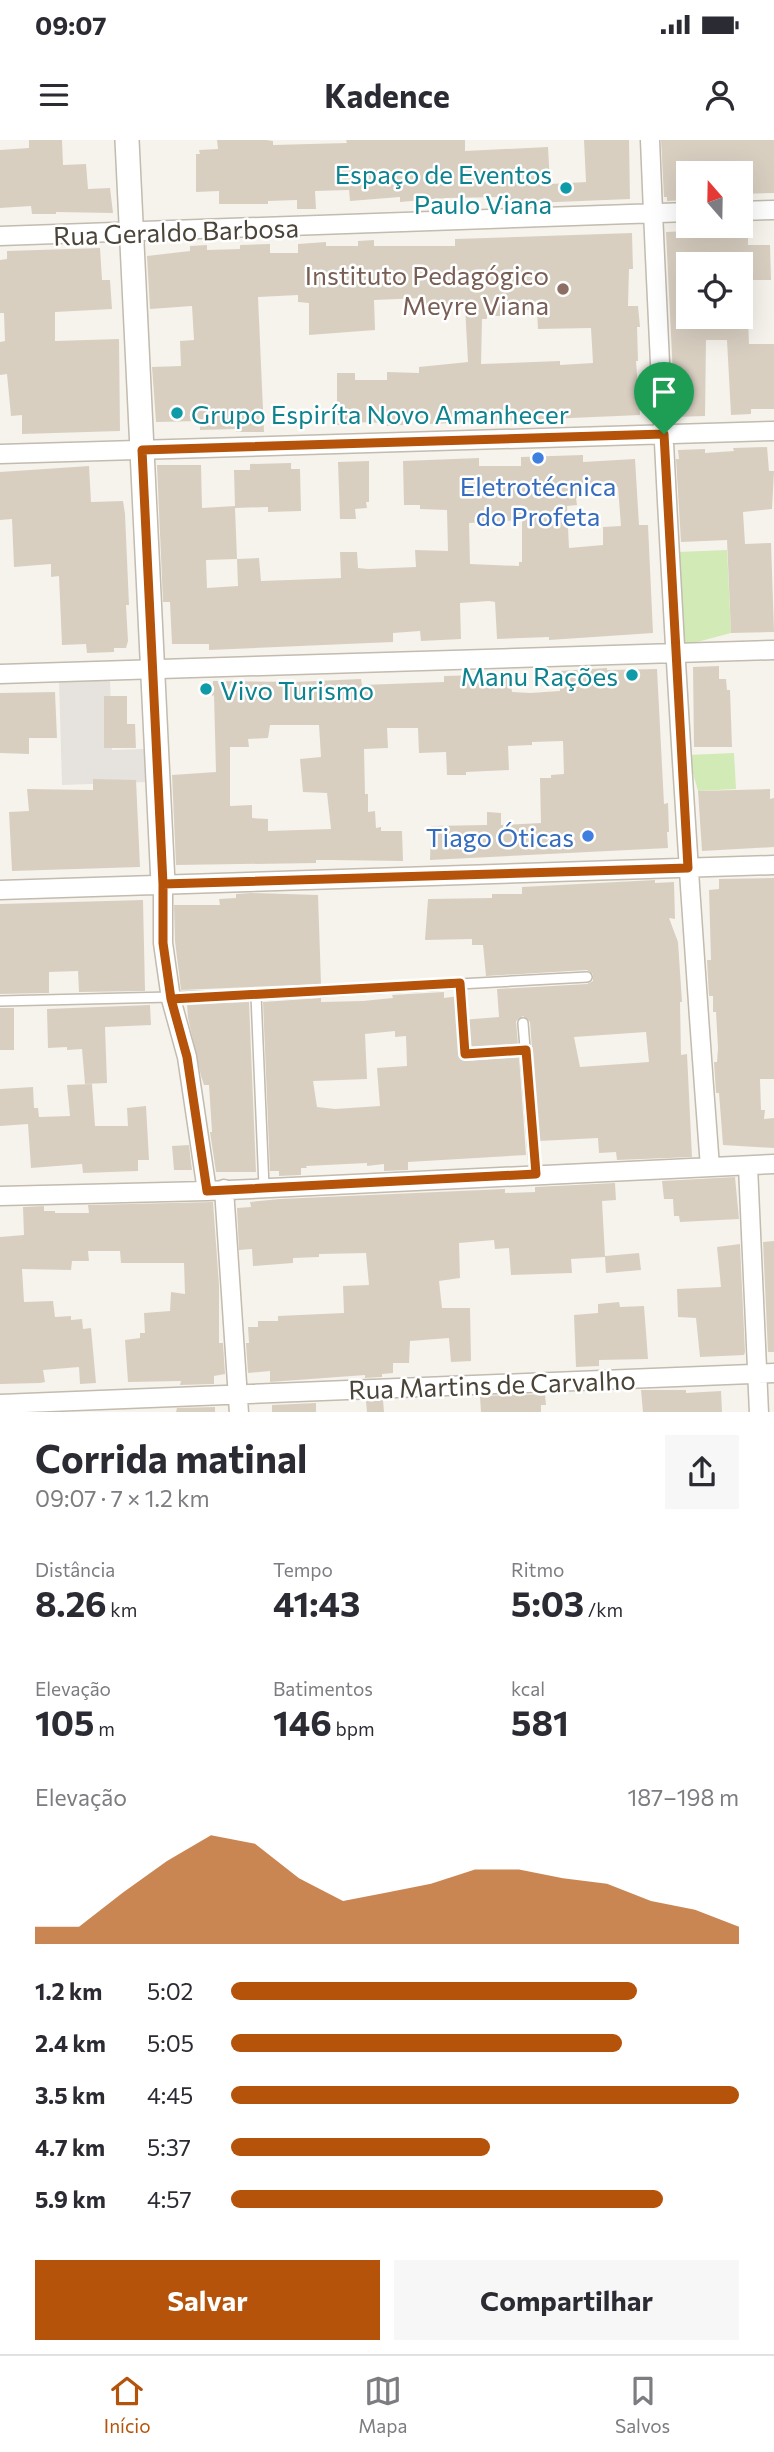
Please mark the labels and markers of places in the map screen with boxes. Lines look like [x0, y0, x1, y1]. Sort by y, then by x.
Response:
place label: Espaço de Eventos Paulo Viana [335, 158, 552, 219]
marker: Espaço de Eventos Paulo Viana [558, 180, 574, 196]
place label: Instituto Pedagógico Meyre Viana [305, 259, 549, 320]
marker: Instituto Pedagógico Meyre Viana [555, 281, 571, 297]
pin [634, 362, 694, 434]
place label: Grupo Espiríta Novo Amanhecer [191, 398, 569, 429]
marker: Grupo Espiríta Novo Amanhecer [169, 405, 185, 421]
marker: Eletrotécnica do Profeta [530, 450, 546, 466]
place label: Eletrotécnica do Profeta [460, 470, 616, 531]
place label: Manu Rações [460, 660, 618, 691]
marker: Manu Rações [624, 667, 640, 683]
place label: Vivo Turismo [220, 674, 374, 705]
marker: Vivo Turismo [198, 681, 214, 697]
place label: Tiago Óticas [426, 821, 574, 852]
marker: Tiago Óticas [580, 828, 596, 844]

